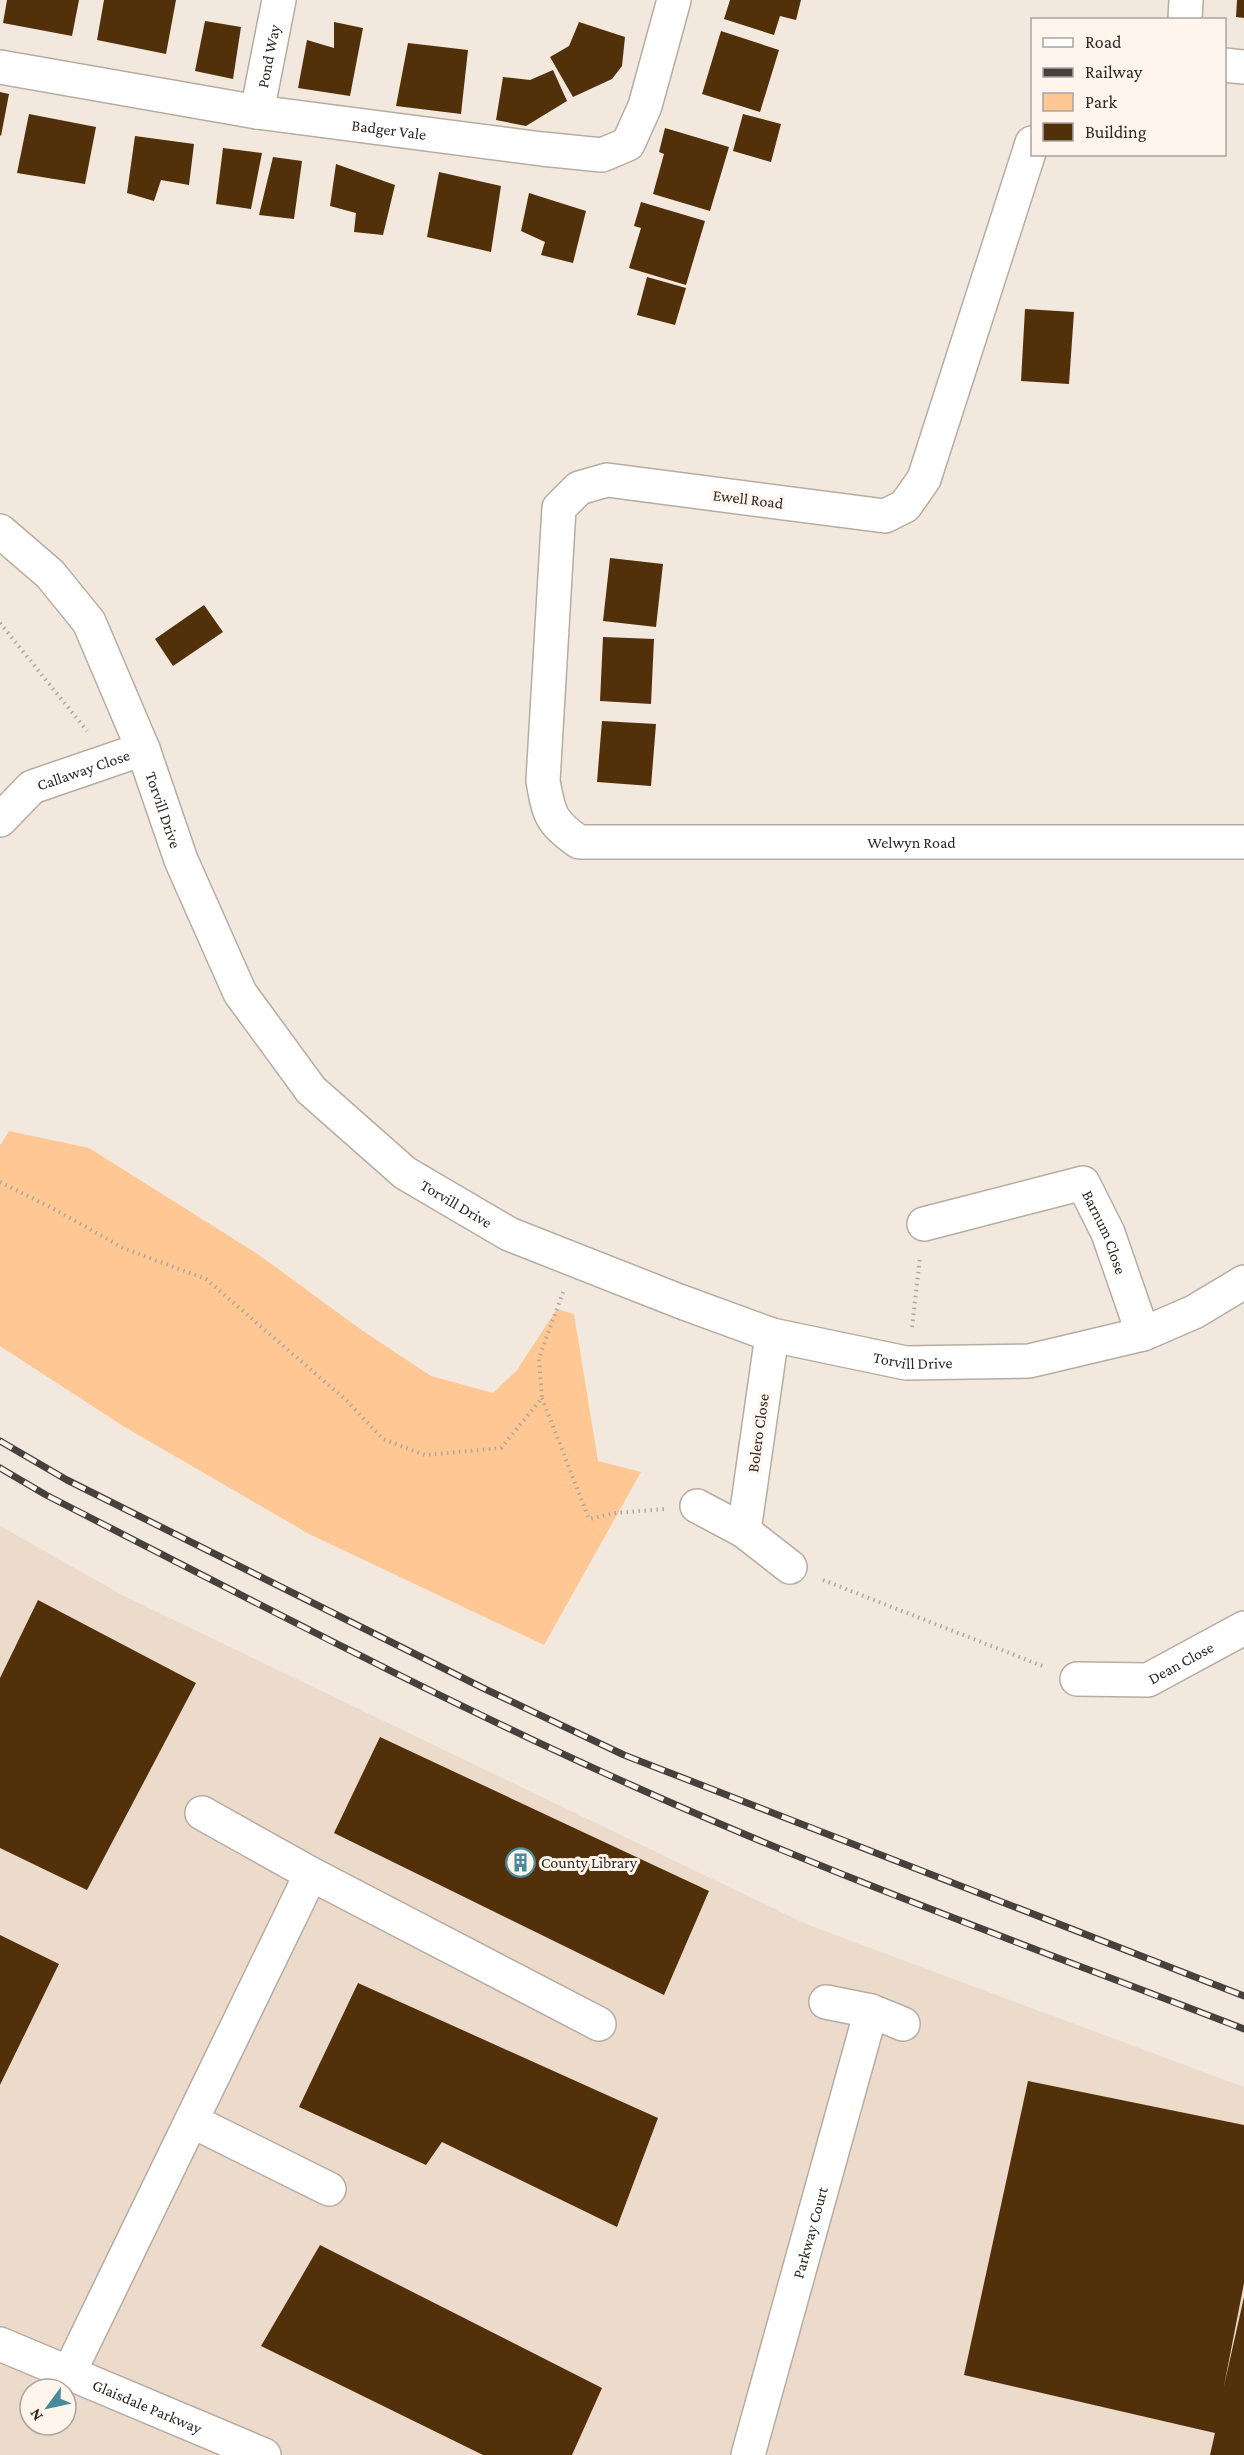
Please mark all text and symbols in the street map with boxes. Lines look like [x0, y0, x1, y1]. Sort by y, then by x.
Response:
legend [1031, 18, 1226, 156]
street label: Pond Way [253, 22, 284, 89]
text: Road [1085, 32, 1122, 52]
text: Railway [1085, 62, 1143, 82]
text: Park [1085, 92, 1117, 112]
street label: Badger Vale [351, 116, 427, 142]
text: Building [1085, 122, 1147, 142]
street label: Ewell Road [712, 486, 785, 512]
street label: Callaway Close [35, 746, 132, 793]
street label: Torvill Drive [143, 769, 185, 850]
street label: Welwyn Road [867, 834, 956, 852]
street label: Torvill Drive [418, 1176, 495, 1231]
street label: Barnum Close [1079, 1187, 1130, 1276]
street label: Torvill Drive [872, 1348, 952, 1371]
street label: Bolero Close [744, 1393, 772, 1473]
street label: Dean Close [1145, 1638, 1216, 1687]
building icon: County Library [504, 1846, 536, 1878]
place label: County Library [541, 1854, 638, 1872]
street label: Parkway Court [789, 2184, 831, 2280]
street label: Glaisdale Parkway [90, 2376, 205, 2438]
north arrow [18, 2377, 78, 2437]
text: N [26, 2406, 46, 2424]

